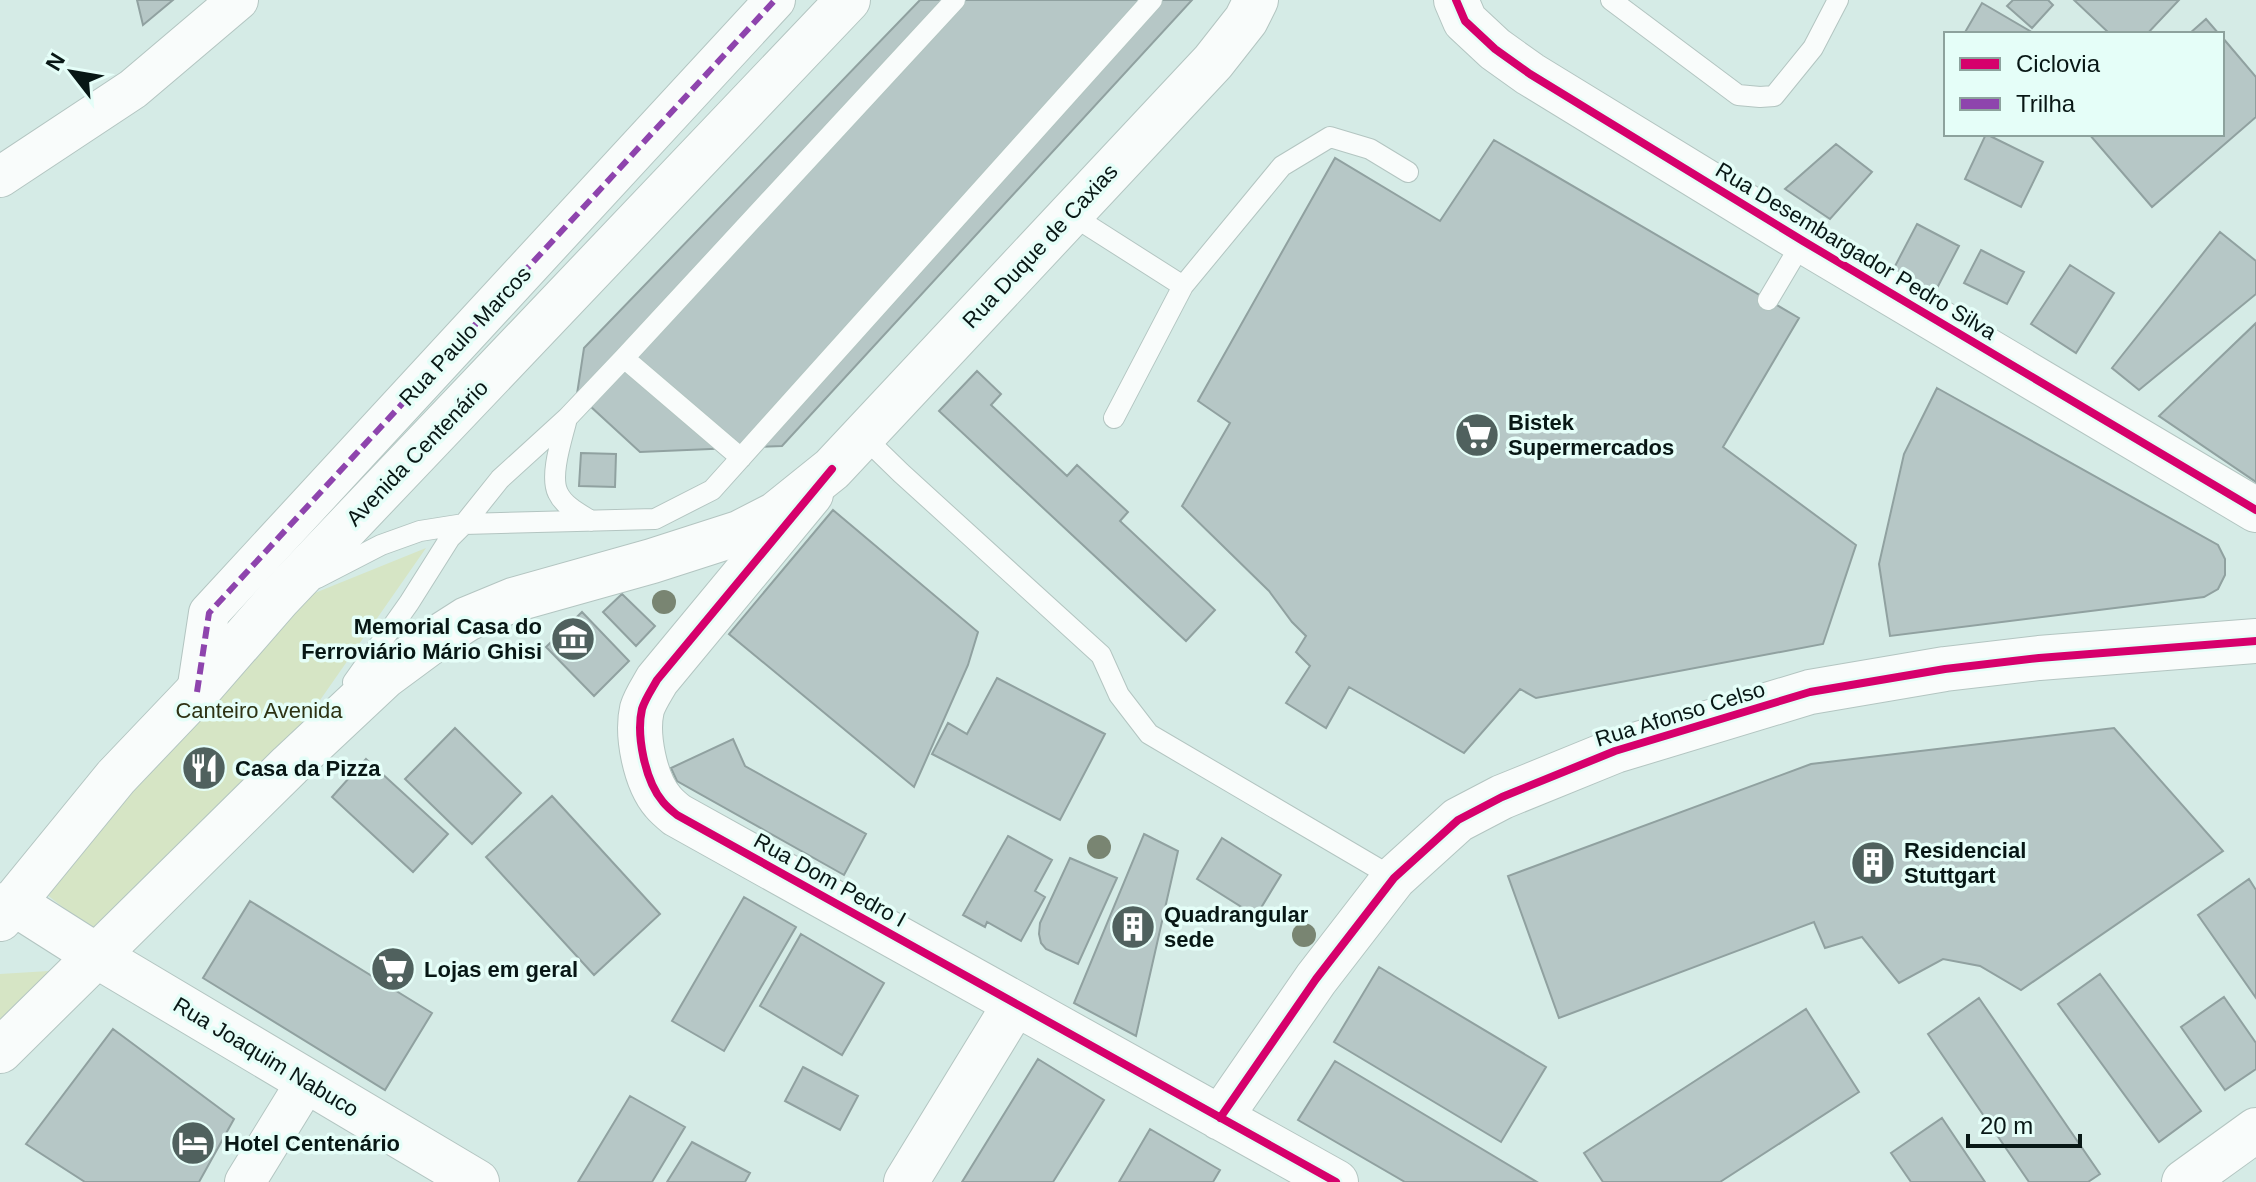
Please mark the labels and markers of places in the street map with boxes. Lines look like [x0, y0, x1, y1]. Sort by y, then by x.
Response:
place label: Bistek Supermercados [1508, 410, 1674, 460]
supermarket icon: Bistek Supermercados [1453, 411, 1501, 459]
place label: Memorial Casa do Ferroviário Mário Ghisi [301, 614, 542, 664]
museum icon: Memorial Casa do Ferroviário Mário Ghisi [549, 615, 597, 663]
restaurant icon: Casa da Pizza [180, 744, 228, 792]
place label: Casa da Pizza [235, 756, 381, 781]
place label: Residencial Stuttgart [1904, 838, 2026, 888]
building icon: Residencial Stuttgart [1849, 839, 1897, 887]
place label: Quadrangular sede [1164, 902, 1309, 952]
building icon: Quadrangular sede [1109, 903, 1157, 951]
supermarket icon: Lojas em geral [369, 945, 417, 993]
place label: Lojas em geral [424, 957, 578, 982]
hotel icon: Hotel Centenário [169, 1119, 217, 1167]
place label: Hotel Centenário [224, 1131, 400, 1156]

